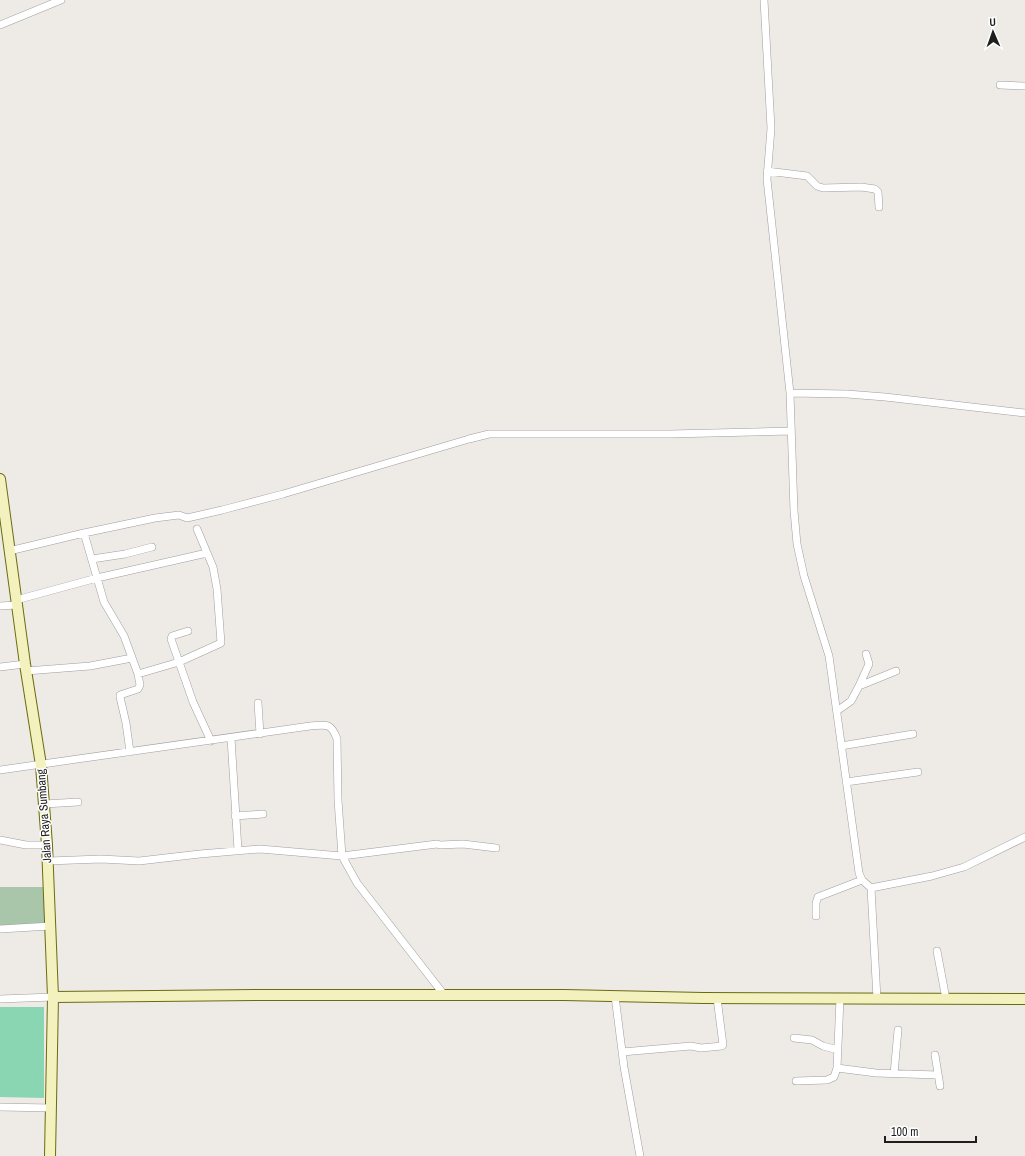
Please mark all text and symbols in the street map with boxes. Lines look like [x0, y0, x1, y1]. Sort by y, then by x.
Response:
north arrow [973, 12, 1013, 52]
text: U [989, 15, 996, 29]
street label: Jalan Raya Sumbang [33, 768, 55, 863]
scale bar [885, 1118, 976, 1144]
text: 100 m [891, 1124, 918, 1140]

